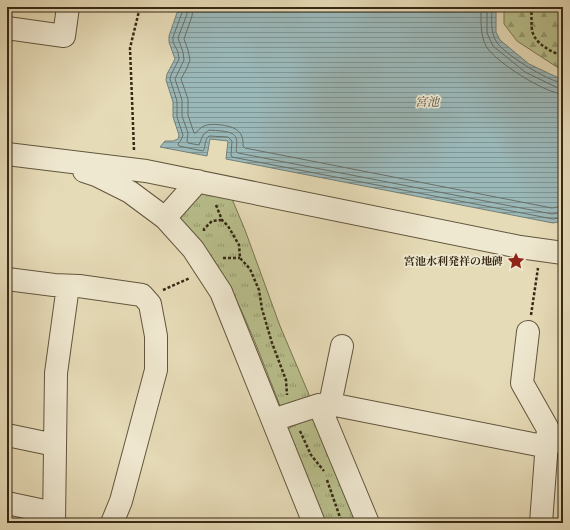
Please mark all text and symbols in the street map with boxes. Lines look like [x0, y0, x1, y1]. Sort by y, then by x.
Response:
water label: 宮池 [415, 95, 441, 109]
place icon: 宮池水利発祥の地碑 [506, 251, 526, 271]
place label: 宮池水利発祥の地碑 [404, 255, 503, 268]

